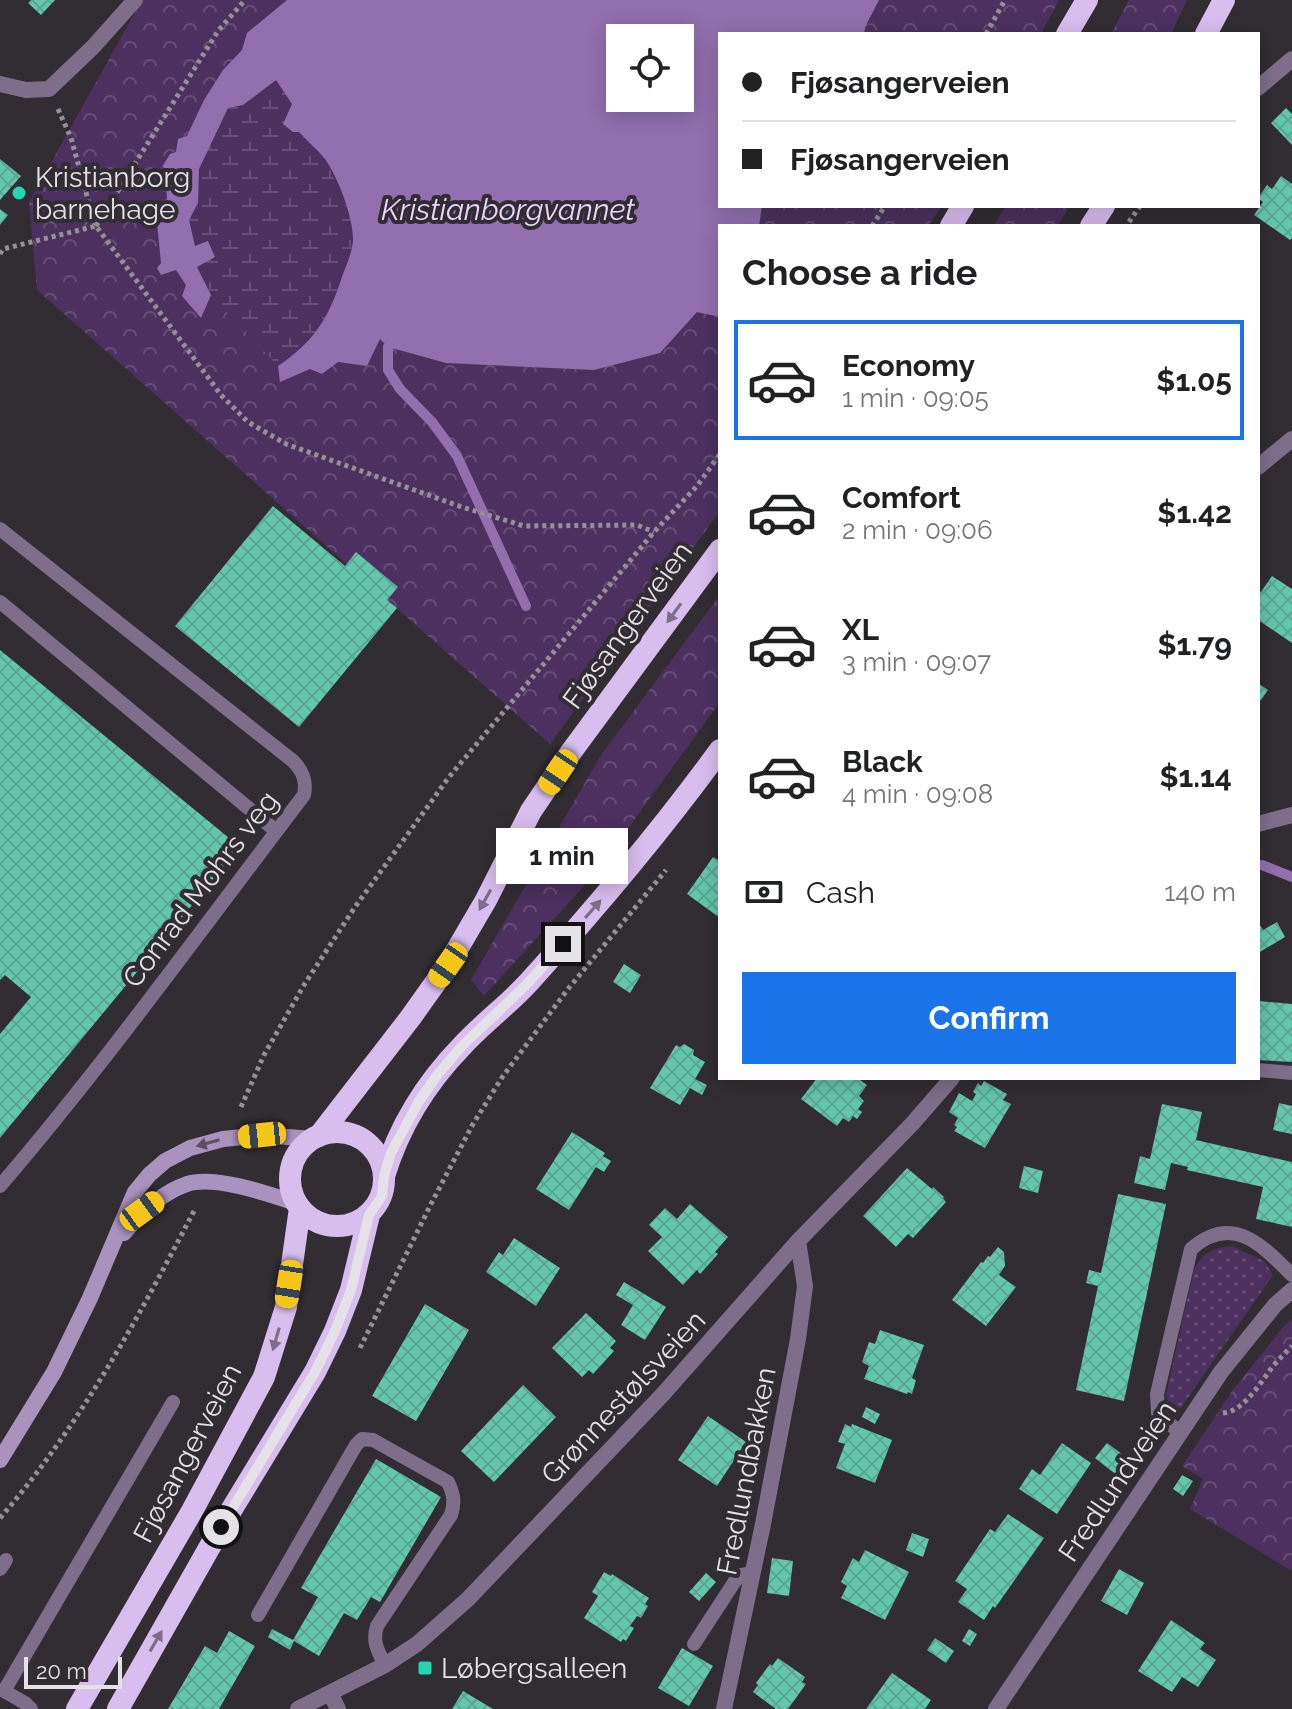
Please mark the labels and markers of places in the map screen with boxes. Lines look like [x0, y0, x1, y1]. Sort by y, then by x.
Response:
place label: Kristianborg barnehage [35, 161, 190, 226]
marker: Kristianborg barnehage [10, 184, 28, 202]
place label: Løbergsalleen [441, 1652, 627, 1685]
marker: Løbergsalleen [416, 1659, 434, 1677]

